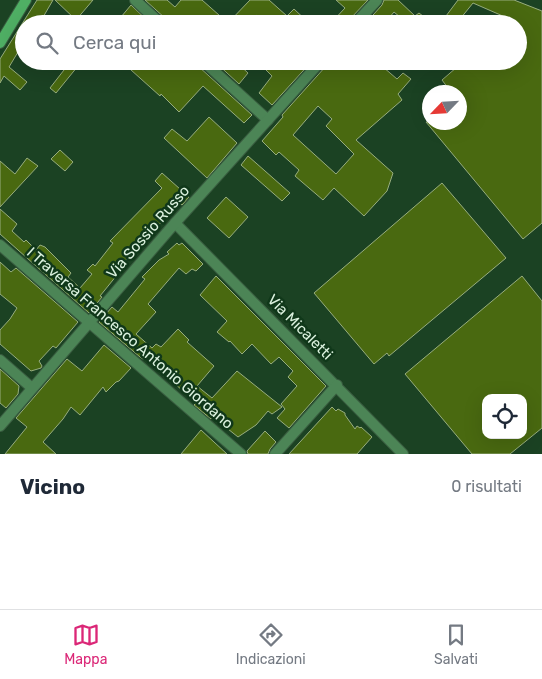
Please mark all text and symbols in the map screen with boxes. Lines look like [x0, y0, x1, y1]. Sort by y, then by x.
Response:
search box [15, 15, 527, 70]
icon: search [33, 29, 61, 57]
text: Cerca qui [73, 31, 156, 54]
north arrow [422, 85, 467, 130]
street label: Via Sossio Russo [103, 182, 193, 282]
street label: I Traversa Francesco Antonio Giordano [23, 243, 237, 433]
street label: Via Micaletti [264, 291, 336, 363]
map controls [482, 394, 527, 439]
button: locate [482, 394, 527, 439]
text: Vicino [20, 474, 85, 499]
text: 0 risultati [451, 477, 522, 496]
tab: Mappa [64, 621, 107, 668]
tab: Indicazioni [236, 621, 306, 668]
tab: Salvati [434, 621, 478, 668]

